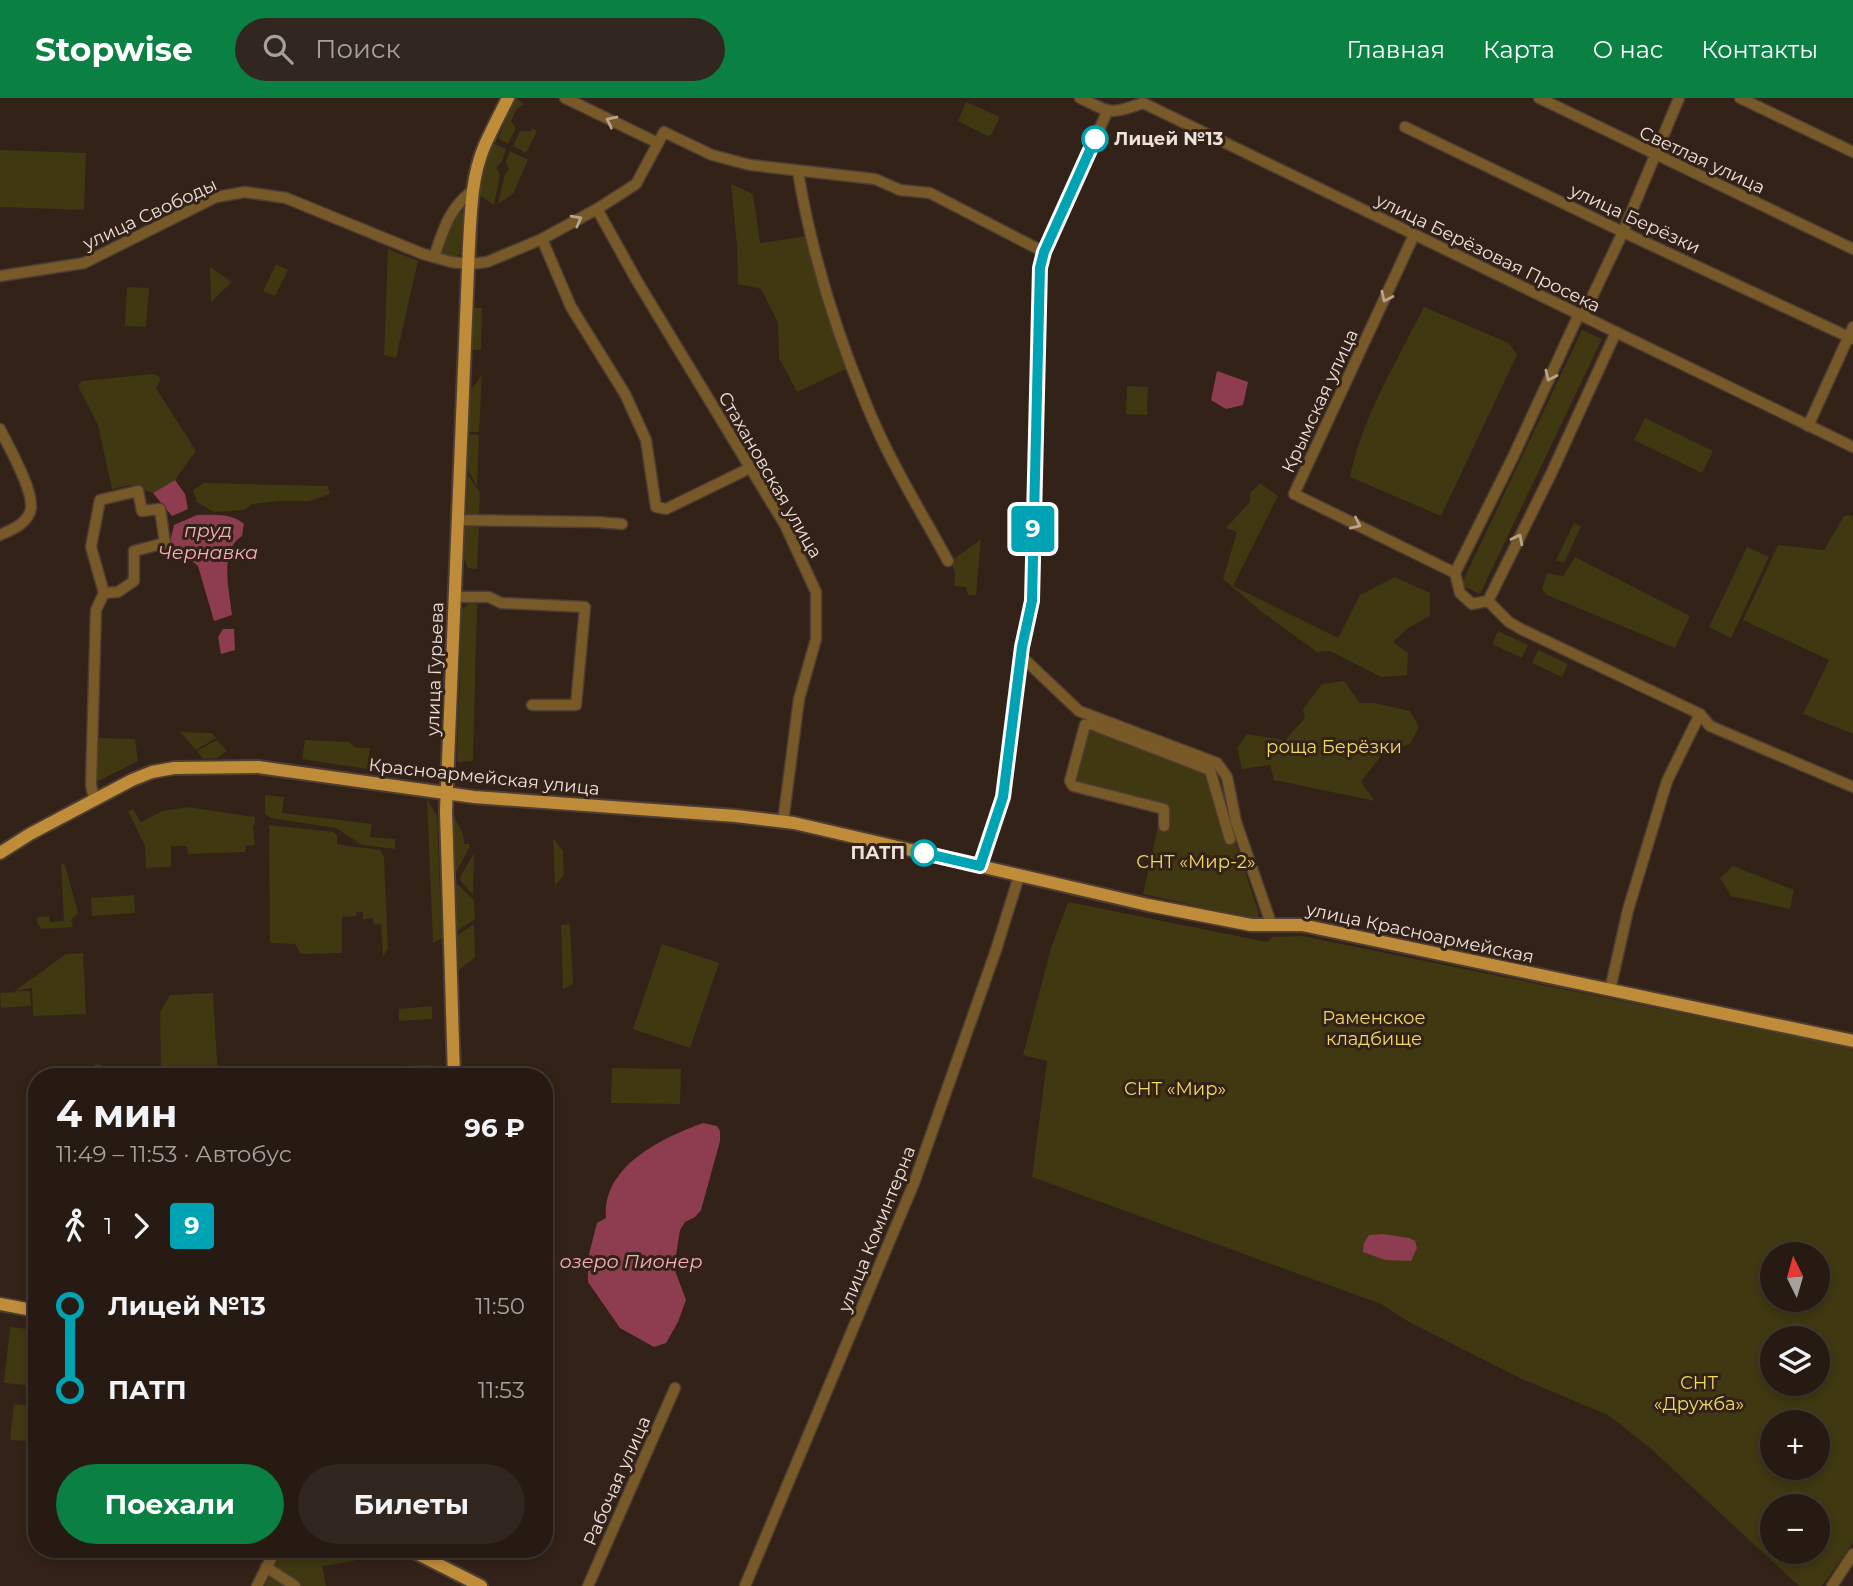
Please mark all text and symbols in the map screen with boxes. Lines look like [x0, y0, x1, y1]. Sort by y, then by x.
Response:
search box [235, 18, 725, 81]
text: Stopwise [35, 29, 193, 69]
icon: search [259, 30, 297, 68]
text: Поиск [315, 33, 401, 65]
text: Главная [1347, 35, 1445, 64]
text: Карта [1483, 35, 1555, 64]
text: О нас [1593, 35, 1663, 64]
text: Контакты [1701, 35, 1818, 64]
one-way arrow [606, 115, 618, 129]
street label: Светлая улица [1636, 121, 1768, 199]
marker: Лицей №13 [1082, 126, 1108, 152]
place label: Лицей №13 [1114, 128, 1224, 150]
street label: улица Свободы [79, 173, 220, 255]
street label: улица Берёзки [1566, 179, 1704, 259]
street label: улица Берёзовая Просека [1371, 188, 1604, 317]
one-way arrow [569, 215, 582, 228]
one-way arrow [1380, 290, 1394, 302]
street label: Крымская улица [1277, 326, 1363, 476]
one-way arrow [1544, 369, 1558, 381]
street label: Стахановская улица [713, 388, 827, 562]
line badge: 9 [1010, 506, 1056, 552]
text: 9 [1025, 514, 1041, 543]
one-way arrow [1349, 515, 1361, 529]
water label: пруд Чернавка [158, 519, 258, 564]
one-way arrow [1510, 534, 1524, 546]
street label: улица Гурьева [422, 602, 448, 737]
park label: роща Берёзки [1266, 736, 1402, 758]
street label: Красноармейская улица [367, 754, 601, 800]
marker: ПАТП [911, 840, 937, 866]
place label: ПАТП [851, 842, 905, 864]
park label: СНТ «Мир-2» [1136, 851, 1256, 873]
street label: улица Красноармейская [1303, 898, 1536, 968]
park label: Раменское кладбище [1322, 1007, 1426, 1050]
park label: СНТ «Мир» [1124, 1078, 1226, 1100]
text: 4 мин [56, 1090, 177, 1137]
text: 96 ₽ [464, 1112, 525, 1144]
text: 11:49 – 11:53 · Автобус [56, 1140, 292, 1168]
street label: улица Коминтерна [833, 1143, 920, 1316]
icon: walk [56, 1207, 94, 1245]
icon: forward [122, 1207, 160, 1245]
text: 9 [184, 1211, 200, 1240]
text: 1 [104, 1212, 112, 1240]
north arrow [1760, 1242, 1830, 1312]
map controls [1760, 1242, 1830, 1564]
water label: озеро Пионер [559, 1250, 703, 1273]
text: Лицей №13 [108, 1290, 266, 1322]
text: 11:50 [475, 1292, 525, 1320]
button: layers [1760, 1326, 1830, 1396]
park label: СНТ «Дружба» [1654, 1372, 1744, 1415]
text: ПАТП [108, 1374, 187, 1406]
text: 11:53 [478, 1376, 525, 1404]
button: + [1760, 1410, 1830, 1480]
street label: Рабочая улица [579, 1413, 655, 1549]
button: Поехали [56, 1464, 284, 1544]
button: Билеты [298, 1464, 525, 1544]
button: − [1760, 1494, 1830, 1564]

